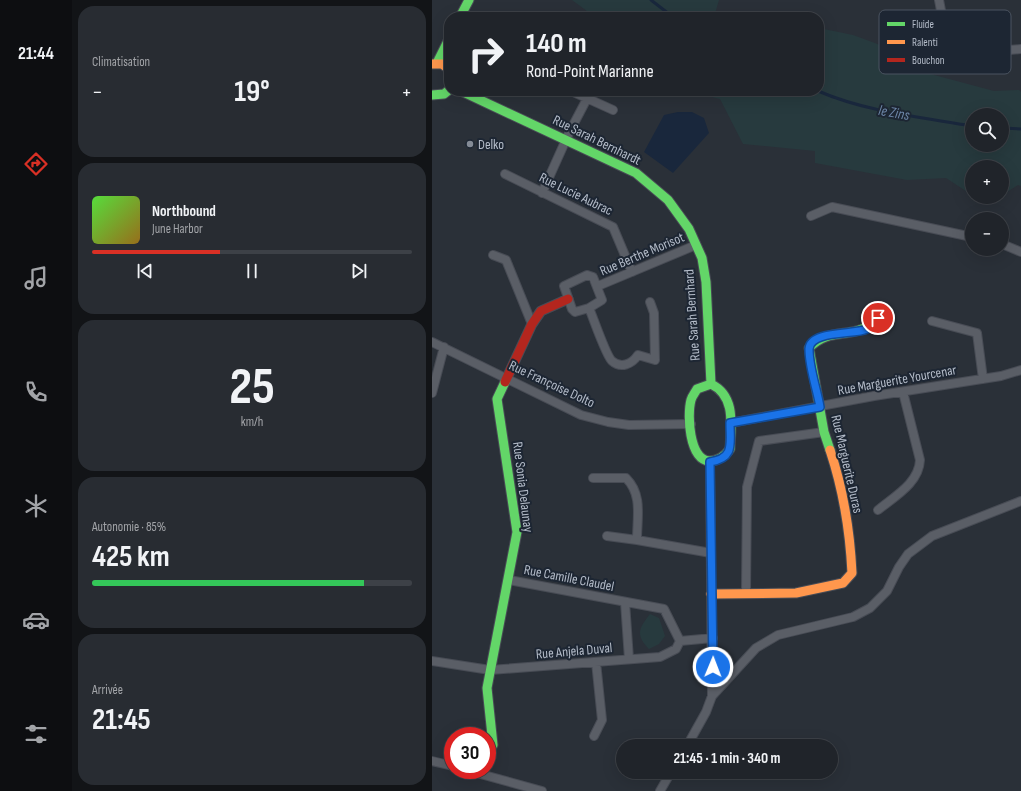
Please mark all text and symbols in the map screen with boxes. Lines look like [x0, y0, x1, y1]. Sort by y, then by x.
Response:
legend [879, 10, 1011, 74]
text: Fluide [912, 18, 934, 31]
text: 140 m [526, 27, 587, 60]
icon: right [460, 28, 512, 80]
text: Ralenti [912, 36, 938, 49]
text: 21:44 [18, 43, 54, 64]
text: Climatisation [92, 54, 150, 70]
text: Bouchon [912, 54, 945, 67]
text: Rond-Point Marianne [526, 61, 654, 82]
text: 19° [234, 74, 270, 110]
text: − [92, 79, 103, 106]
text: + [401, 79, 412, 106]
water label: le Zins [877, 101, 912, 125]
map controls [965, 108, 1009, 256]
button: search [965, 108, 1009, 152]
street label: Rue Sarah Bernhardt [550, 111, 644, 169]
place label: Delko [478, 136, 504, 153]
marker: Delko [465, 139, 475, 149]
icon: directions [22, 150, 50, 178]
button: + [965, 160, 1009, 204]
street label: Rue Lucie Aubrac [536, 169, 616, 219]
text: Northbound [152, 202, 216, 221]
button: − [965, 212, 1009, 256]
text: June Harbor [152, 221, 203, 237]
street label: Rue Berthe Morisot [597, 229, 687, 279]
icon: previous [134, 260, 156, 282]
icon: pause [241, 260, 263, 282]
icon: next [348, 260, 370, 282]
icon: music [22, 264, 50, 292]
street label: Rue Sarah Bernhard [680, 268, 704, 361]
pin [861, 301, 895, 335]
icon: arrive [867, 307, 889, 329]
text: 25 [229, 356, 275, 419]
street label: Rue Françoise Dolto [506, 357, 598, 411]
street label: Rue Marguerite Yourcenar [836, 361, 958, 399]
icon: phone [22, 378, 50, 406]
street label: Rue Marguerite Duras [827, 413, 867, 515]
text: km/h [241, 414, 263, 430]
street label: Rue Sonia Delaunay [509, 441, 537, 534]
icon: climate [22, 492, 50, 520]
text: Autonomie · 85% [92, 519, 166, 535]
text: 425 km [92, 539, 170, 575]
street label: Rue Camille Claudel [522, 561, 616, 595]
icon: car [22, 606, 50, 634]
street label: Rue Anjela Duval [535, 639, 613, 663]
position arrow [692, 646, 734, 688]
text: Arrivée [92, 682, 123, 698]
text: 21:45 [92, 702, 151, 738]
icon: filters [22, 720, 50, 748]
speed limit sign: 30 [444, 727, 496, 779]
text: 21:45 · 1 min · 340 m [674, 749, 780, 768]

